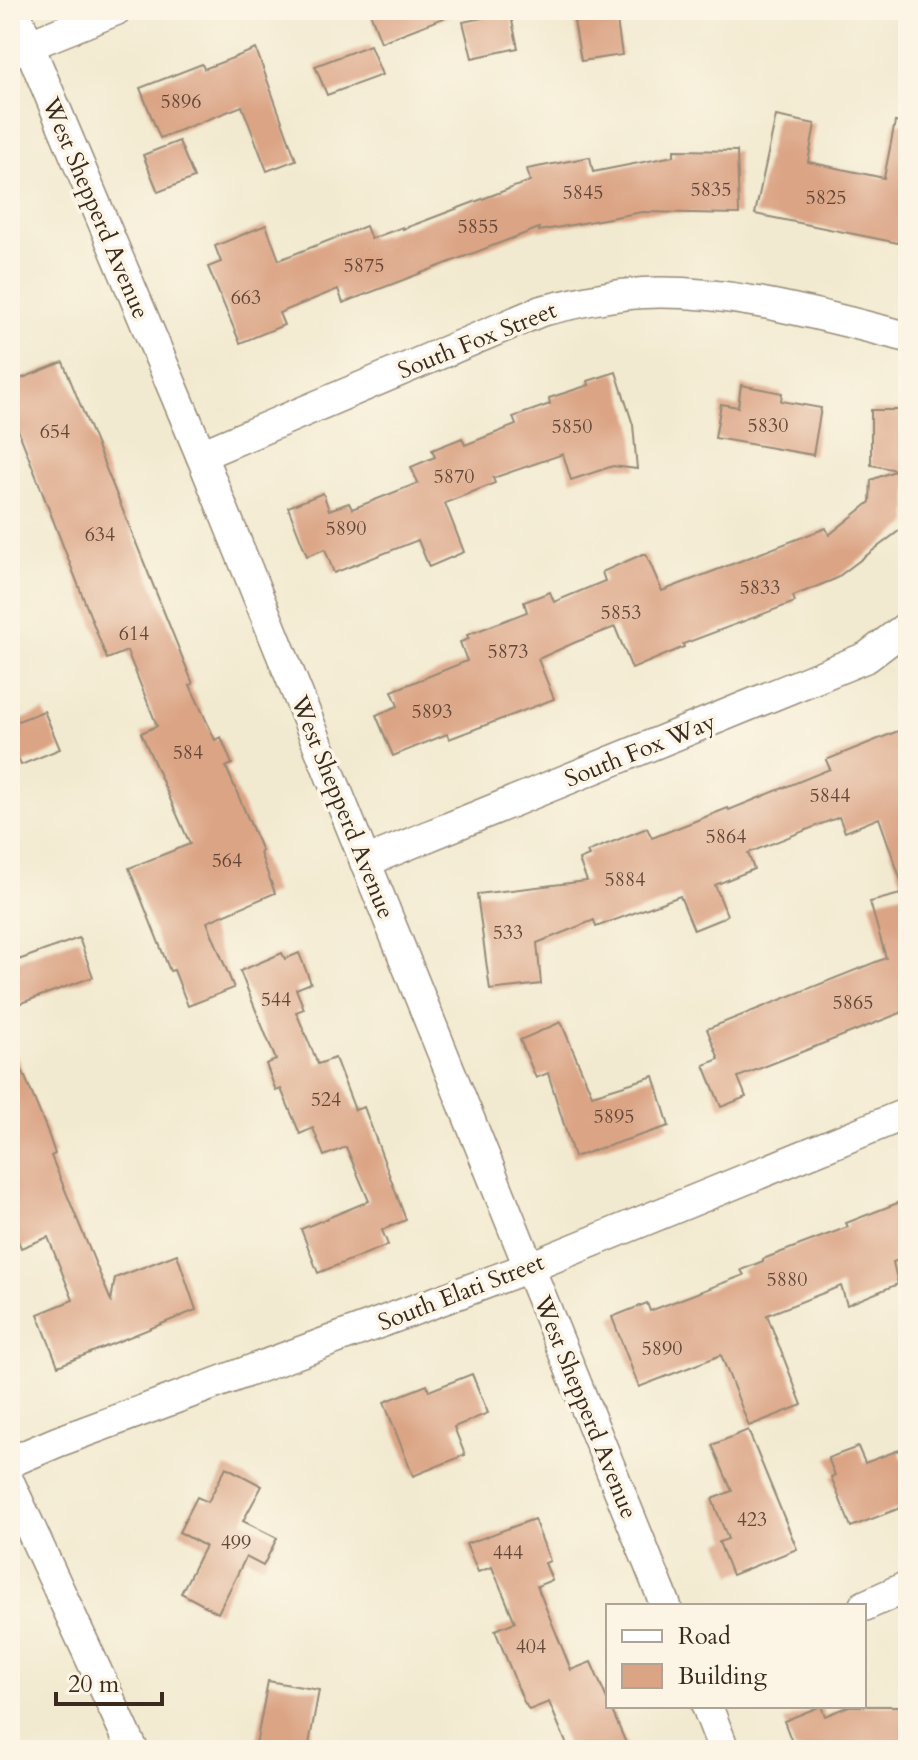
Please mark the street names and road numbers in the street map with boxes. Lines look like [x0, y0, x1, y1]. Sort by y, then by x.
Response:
street label: West Shepperd Avenue [34, 91, 157, 324]
street label: South Fox Street [393, 294, 562, 387]
street label: West Shepperd Avenue [282, 690, 402, 924]
street label: South Fox Way [560, 705, 721, 796]
street label: South Elati Street [373, 1246, 549, 1339]
street label: West Shepperd Avenue [525, 1290, 645, 1524]

